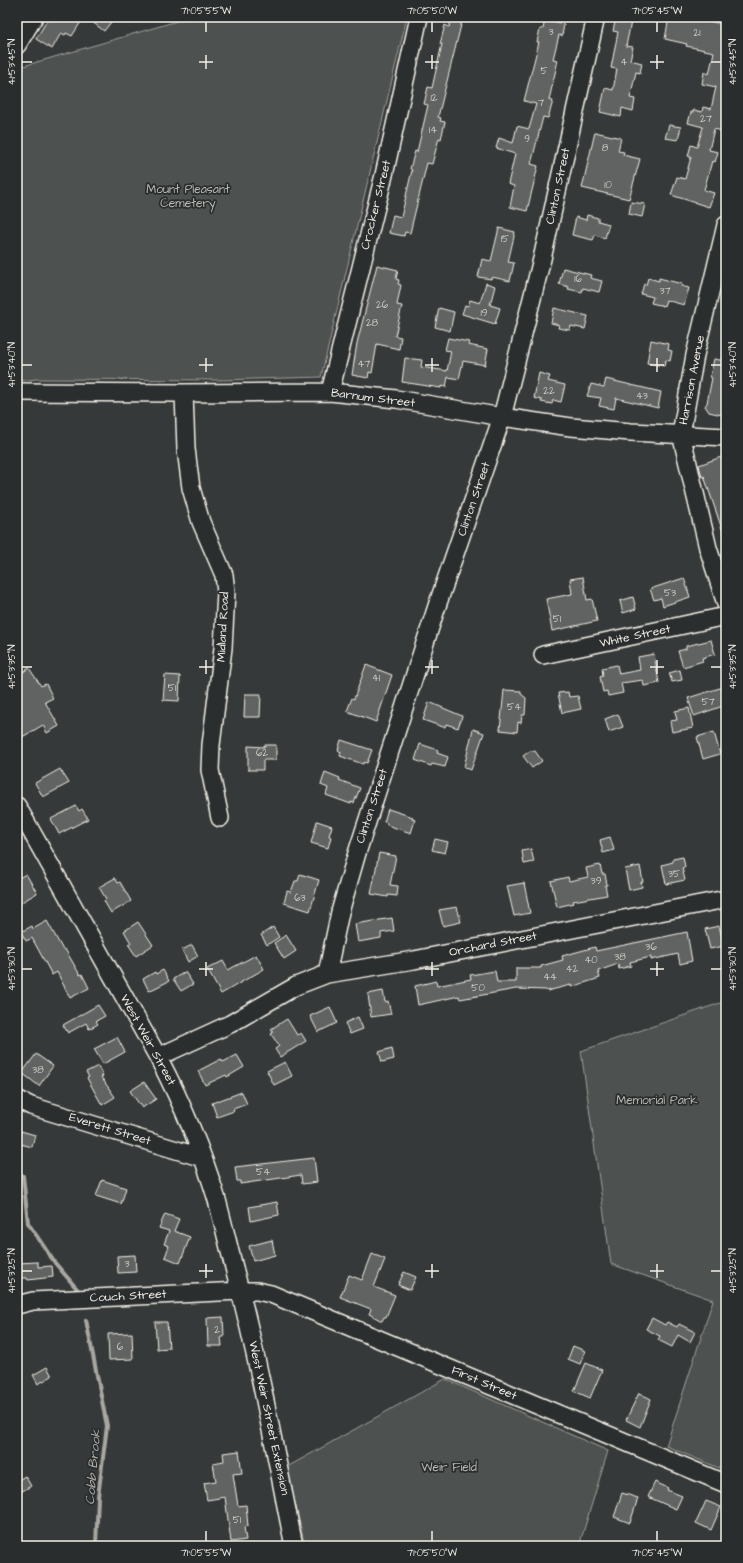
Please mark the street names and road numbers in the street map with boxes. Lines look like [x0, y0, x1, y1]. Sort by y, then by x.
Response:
street label: Clinton Street [542, 146, 574, 226]
street label: Crocker Street [357, 158, 395, 252]
street label: Harrison Avenue [675, 333, 709, 426]
street label: Barnum Street [330, 384, 416, 412]
street label: Clinton Street [453, 459, 495, 538]
street label: Midland Road [213, 591, 233, 663]
street label: White Street [598, 620, 672, 652]
street label: Clinton Street [352, 766, 392, 846]
street label: Orchard Street [448, 927, 538, 961]
street label: West Weir Street [116, 991, 180, 1089]
street label: Everett Street [67, 1109, 153, 1150]
street label: Couch Street [89, 1285, 167, 1306]
street label: West Weir Street Extension [244, 1339, 294, 1497]
street label: First Street [449, 1362, 519, 1404]

